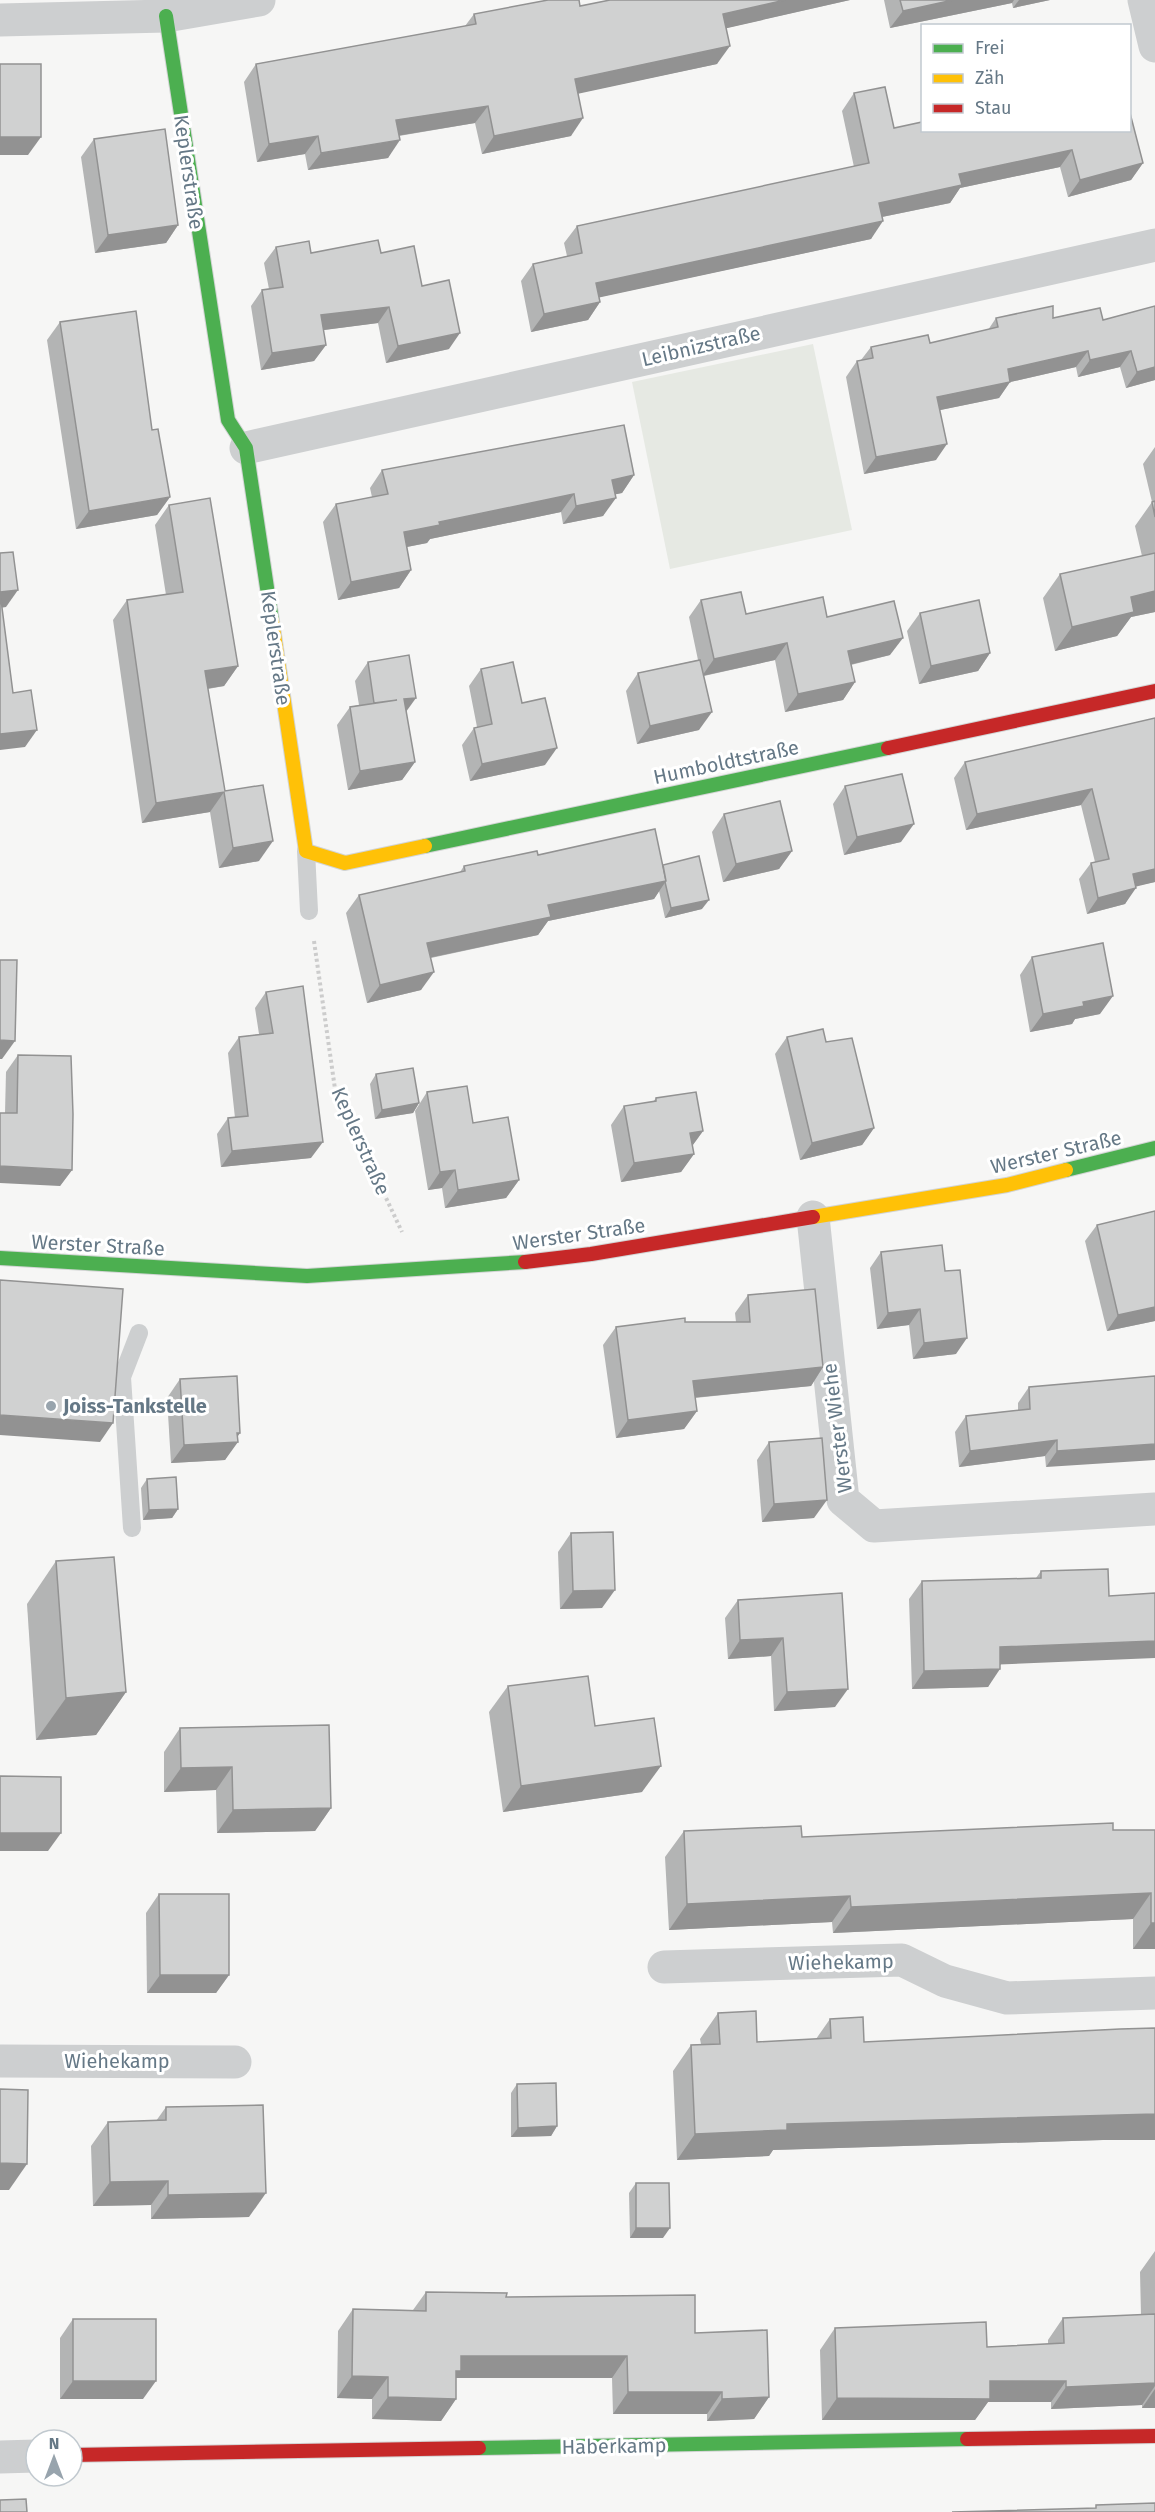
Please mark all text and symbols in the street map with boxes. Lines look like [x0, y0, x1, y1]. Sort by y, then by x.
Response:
legend [921, 24, 1131, 132]
text: Frei [975, 37, 1005, 59]
text: Zäh [975, 67, 1004, 89]
text: Stau [975, 97, 1011, 119]
street label: Keplerstraße [169, 113, 209, 231]
street label: Leibnizstraße [639, 321, 763, 371]
street label: Keplerstraße [256, 589, 296, 707]
street label: Humboldtstraße [651, 735, 801, 789]
street label: Keplerstraße [327, 1083, 395, 1199]
street label: Werster Straße [988, 1125, 1124, 1179]
street label: Werster Straße [511, 1213, 647, 1255]
street label: Werster Straße [31, 1230, 165, 1260]
street label: Werster Wiehe [817, 1362, 857, 1494]
place label: Joiss-Tankstelle [62, 1394, 207, 1418]
marker: Joiss-Tankstelle [44, 1399, 58, 1413]
street label: Wiehekamp [788, 1949, 894, 1975]
street label: Wiehekamp [64, 2049, 170, 2073]
north arrow [24, 2428, 84, 2488]
street label: Haberkamp [561, 2433, 667, 2459]
text: N [49, 2434, 59, 2453]

